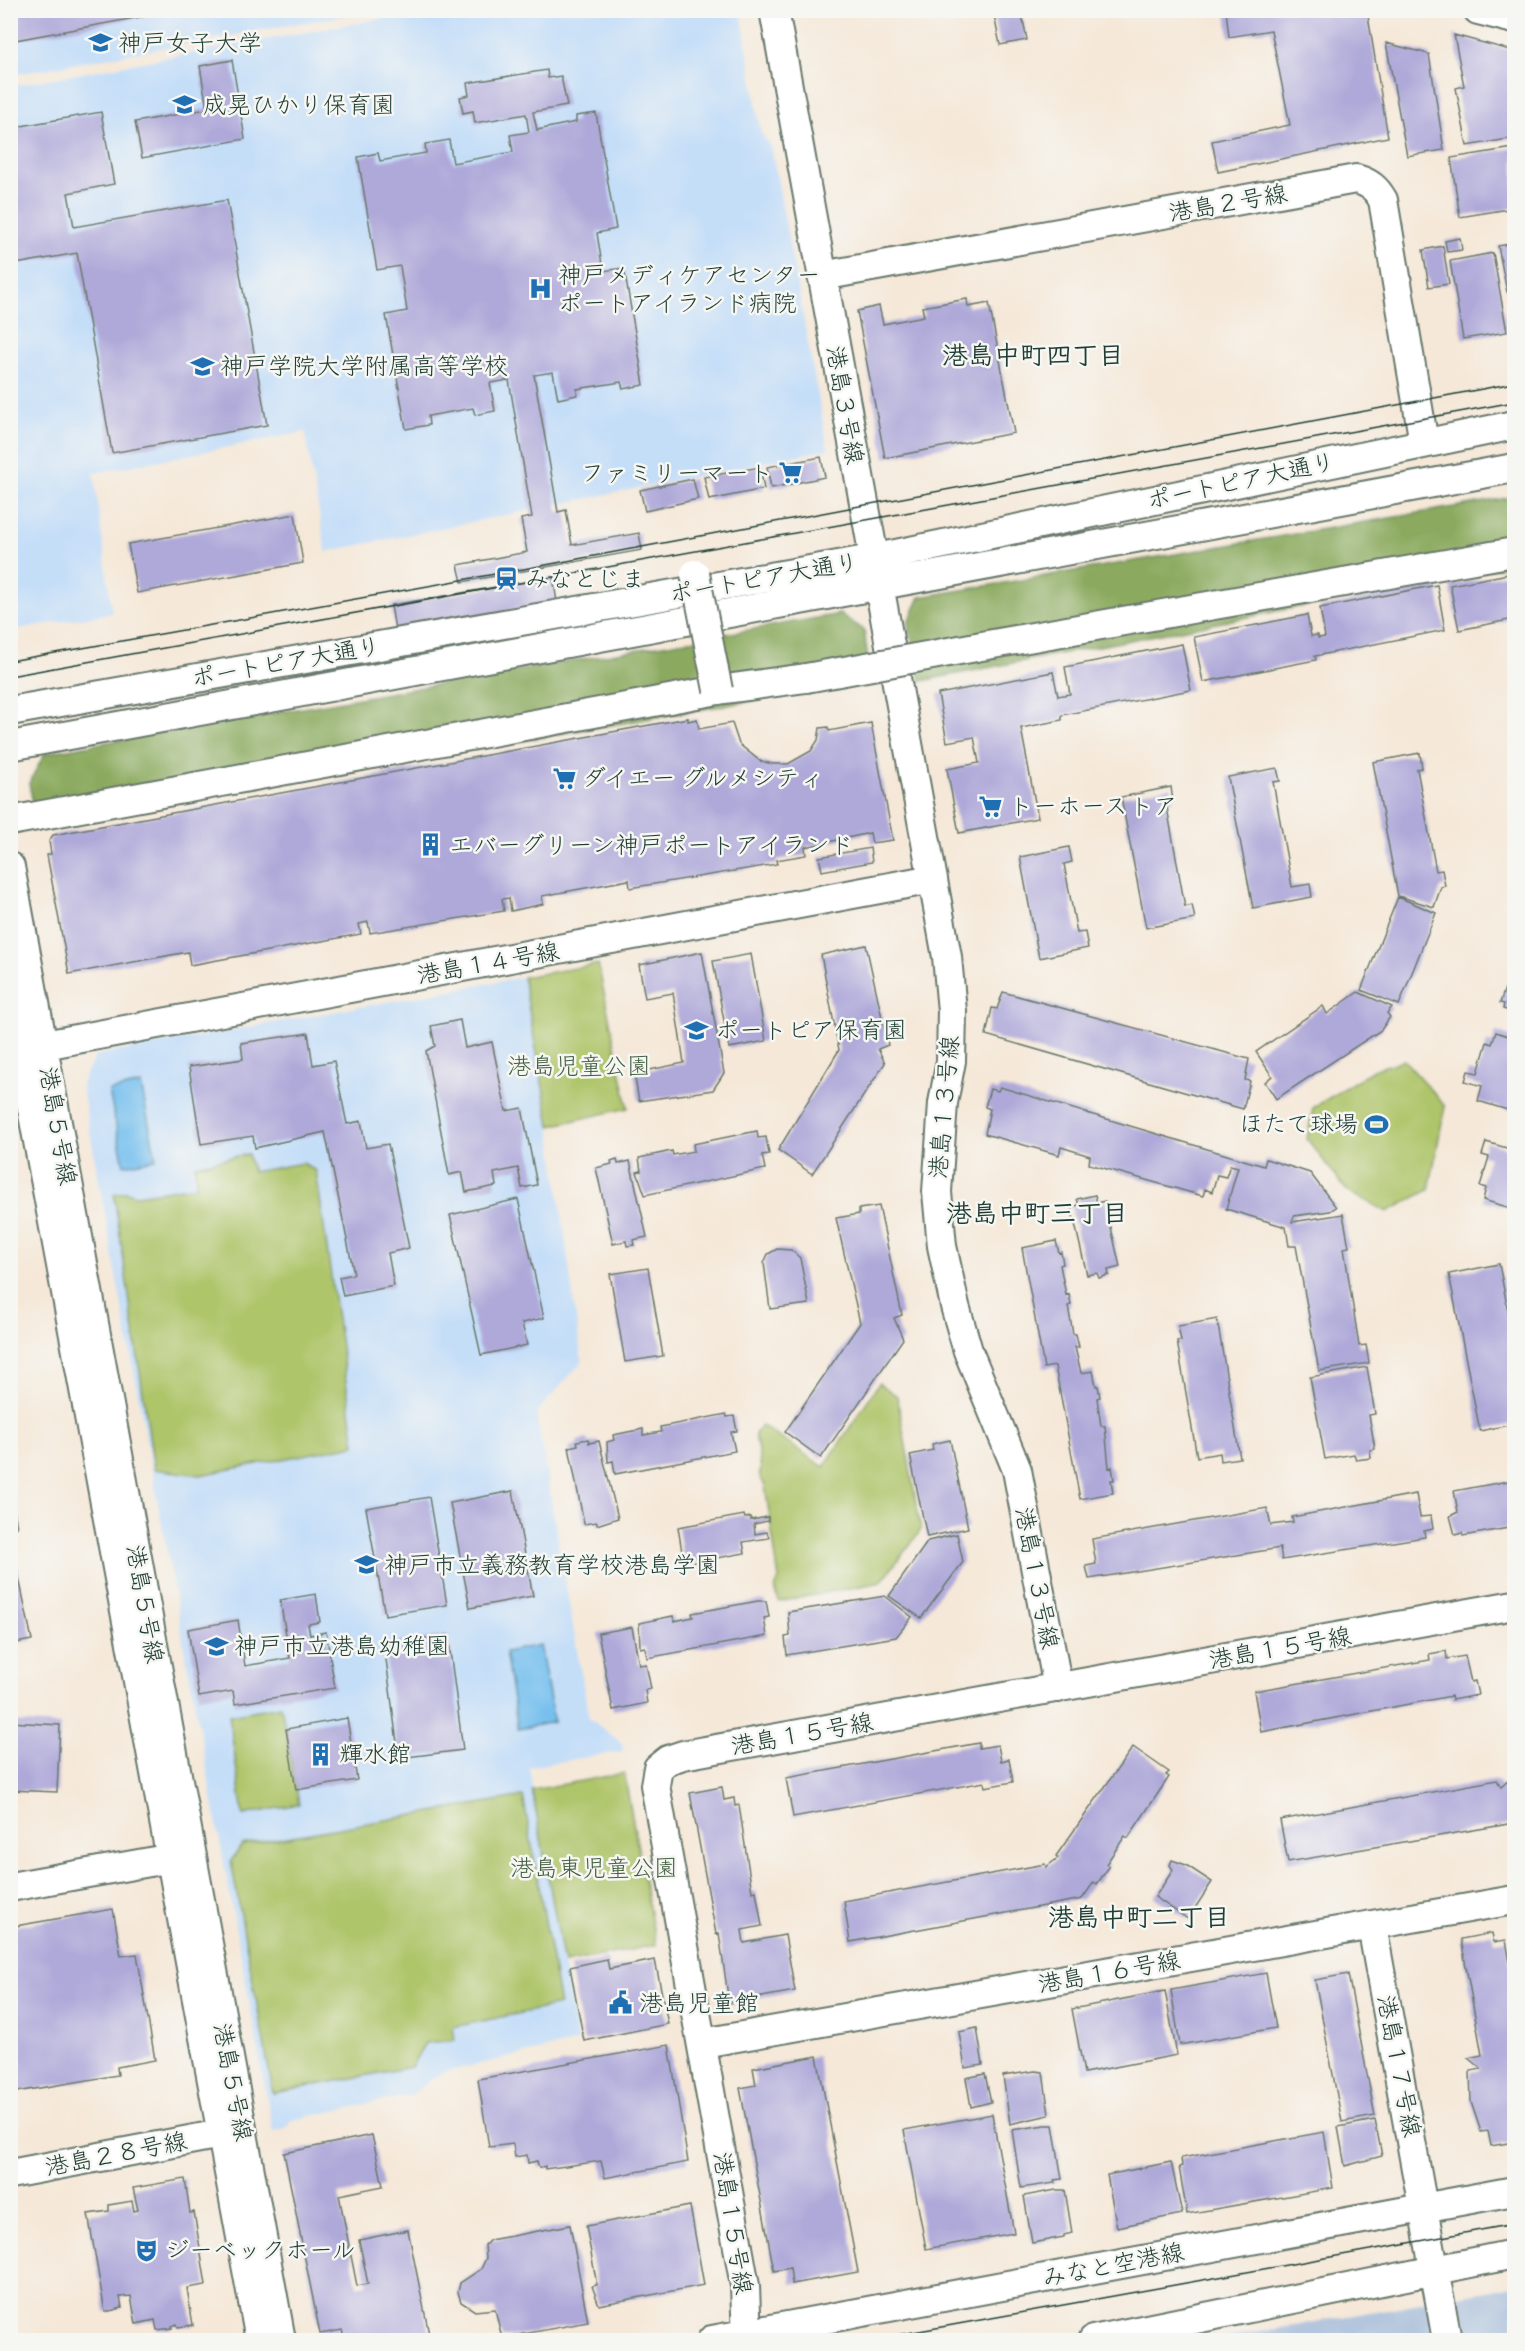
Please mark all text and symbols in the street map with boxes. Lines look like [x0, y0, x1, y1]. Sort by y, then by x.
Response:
place label: 神戸女子大学 [118, 28, 262, 58]
school or university icon: 神戸女子大学 [87, 30, 113, 56]
place label: 成晃ひかり保育園 [203, 90, 395, 120]
school or university icon: 成晃ひかり保育園 [172, 92, 198, 118]
street label: 港島２号線 [1166, 178, 1290, 228]
place label: 神戸メディケアセンター ポートアイランド病院 [558, 260, 821, 318]
hospital icon: 神戸メディケアセンター ポートアイランド病院 [527, 276, 553, 302]
district label: 港島中町四丁目 [942, 339, 1124, 372]
street label: 港島３号線 [820, 343, 870, 467]
place label: 神戸学院大学附属高等学校 [220, 351, 508, 381]
school or university icon: 神戸学院大学附属高等学校 [189, 353, 215, 379]
street label: ポートピア大通り [1144, 446, 1338, 516]
place label: ファミリーマート [581, 458, 773, 488]
supermarket icon: ファミリーマート [778, 460, 804, 486]
street label: ポートピア大通り [667, 547, 861, 609]
place label: みなとじま [525, 564, 645, 594]
station icon: みなとじま [494, 566, 520, 592]
street label: ポートピア大通り [189, 631, 383, 693]
place label: ダイエー グルメシティ [582, 763, 824, 793]
supermarket icon: ダイエー グルメシティ [551, 765, 577, 791]
place label: トーホーストア [1009, 791, 1177, 821]
supermarket icon: トーホーストア [978, 793, 1004, 819]
place label: エバーグリーン神戸ポートアイランド [449, 830, 854, 860]
building icon: エバーグリーン神戸ポートアイランド [418, 832, 444, 858]
street label: 港島１４号線 [414, 936, 562, 990]
place label: ポートピア保育園 [715, 1015, 907, 1045]
school or university icon: ポートピア保育園 [684, 1017, 710, 1043]
street label: 港島１３号線 [923, 1034, 965, 1180]
park label: 港島児童公園 [507, 1051, 651, 1081]
street label: 港島５号線 [33, 1064, 83, 1188]
place label: ほたて球場 [1239, 1109, 1358, 1139]
sports icon: ほたて球場 [1363, 1111, 1389, 1137]
district label: 港島中町三丁目 [946, 1197, 1128, 1230]
street label: 港島１３号線 [1009, 1504, 1065, 1652]
street label: 港島５号線 [120, 1542, 170, 1666]
place label: 神戸市立義務教育学校港島学園 [384, 1550, 720, 1580]
school or university icon: 神戸市立義務教育学校港島学園 [353, 1552, 379, 1578]
street label: 港島１５号線 [1206, 1621, 1354, 1675]
place label: 神戸市立港島幼稚園 [234, 1631, 450, 1661]
school or university icon: 神戸市立港島幼稚園 [203, 1633, 229, 1659]
street label: 港島１５号線 [728, 1707, 876, 1761]
place label: 輝水館 [339, 1739, 411, 1769]
building icon: 輝水館 [308, 1741, 334, 1767]
park label: 港島東児童公園 [510, 1853, 678, 1883]
district label: 港島中町二丁目 [1048, 1901, 1230, 1934]
street label: 港島１６号線 [1035, 1945, 1183, 1999]
place label: 港島児童館 [639, 1988, 759, 2018]
public building icon: 港島児童館 [608, 1990, 634, 2016]
street label: 港島１７号線 [1371, 1992, 1427, 2140]
street label: 港島５号線 [207, 2020, 259, 2144]
street label: 港島２８号線 [42, 2126, 190, 2182]
street label: 港島１５号線 [707, 2150, 759, 2296]
place label: ジーベックホール [165, 2235, 356, 2265]
theatre icon: ジーベックホール [134, 2237, 160, 2263]
street label: みなと空港線 [1039, 2237, 1187, 2293]

